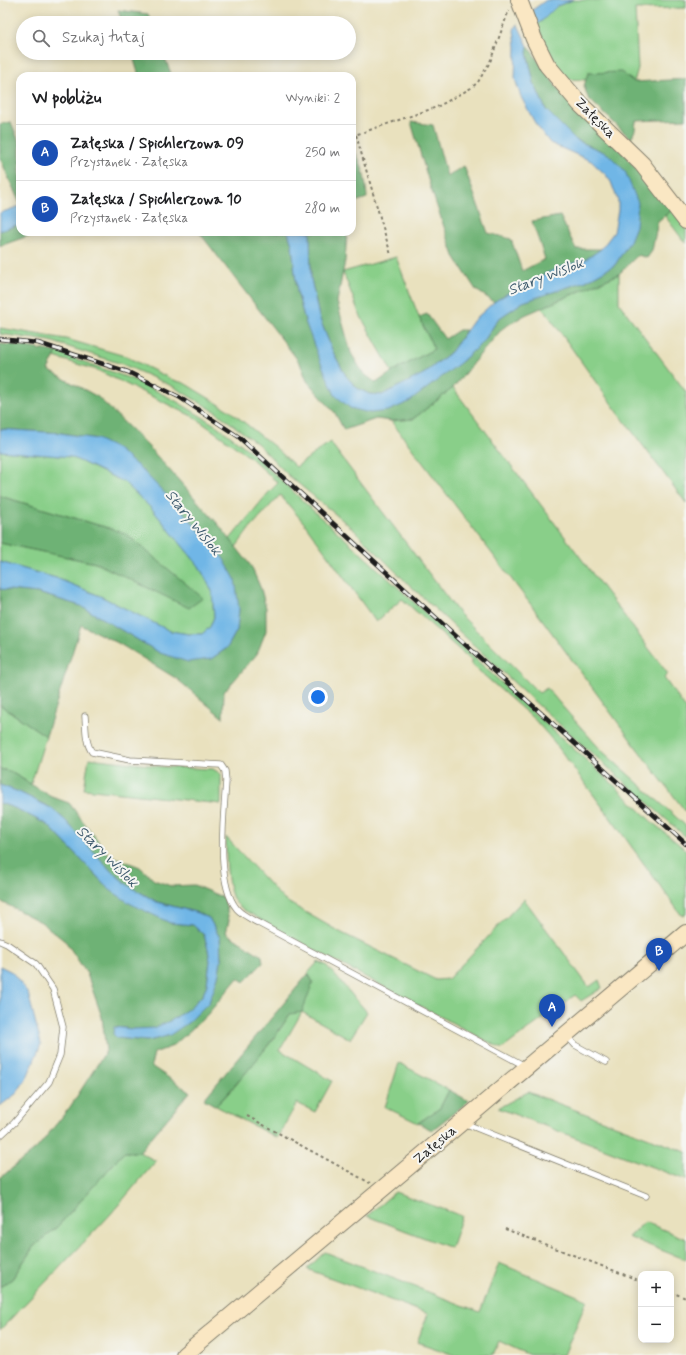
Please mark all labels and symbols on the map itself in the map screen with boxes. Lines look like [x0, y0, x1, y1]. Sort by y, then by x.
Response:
street label: Załęska [571, 94, 619, 142]
water label: Stary Wislok [505, 253, 587, 301]
water label: Stary Wislok [160, 486, 226, 561]
your location [308, 687, 328, 707]
water label: Stary Wislok [72, 822, 143, 893]
pin: B [646, 938, 672, 971]
pin: A [539, 994, 565, 1027]
street label: Załęska [410, 1122, 460, 1168]

